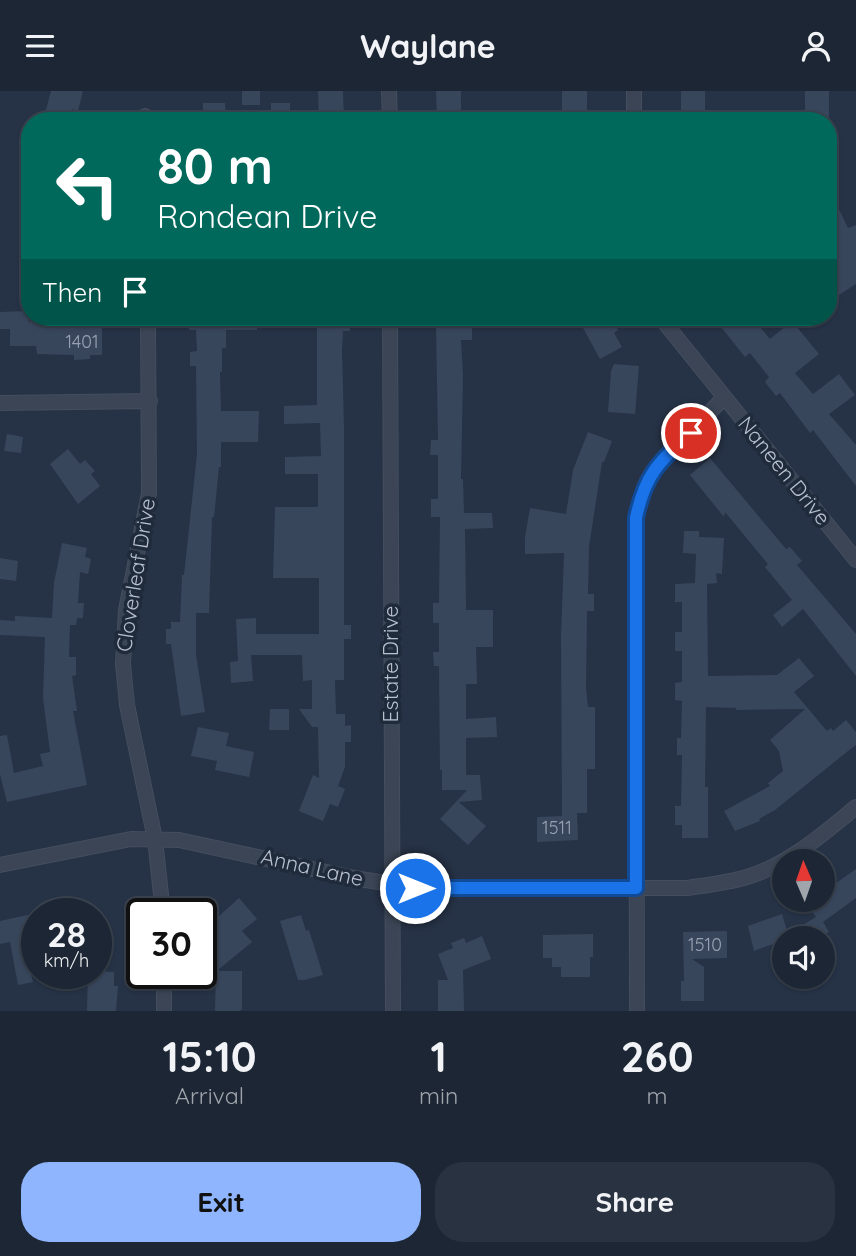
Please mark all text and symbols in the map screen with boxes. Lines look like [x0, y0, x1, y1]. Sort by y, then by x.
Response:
text: Waylane [360, 26, 496, 66]
icon: menu [21, 27, 59, 65]
icon: person [797, 27, 835, 65]
text: 80 m [157, 135, 273, 196]
icon: left [42, 140, 133, 231]
text: Rondean Drive [157, 196, 377, 236]
icon: arrive [116, 273, 154, 311]
text: Then [42, 276, 102, 309]
house number: 1401 [65, 330, 99, 353]
pin [661, 403, 721, 463]
street label: Naneen Drive [733, 411, 837, 530]
icon: arrive [672, 414, 710, 452]
street label: Cloverleaf Drive [110, 496, 160, 653]
street label: Estate Drive [377, 606, 403, 722]
house number: 1511 [542, 816, 572, 839]
street label: Anna Lane [259, 843, 366, 891]
north arrow [772, 849, 835, 912]
map controls [772, 849, 835, 989]
position arrow [378, 851, 452, 925]
speed limit sign: 30 [126, 898, 217, 989]
text: 28 [47, 912, 86, 956]
button: sound [772, 926, 835, 989]
house number: 1510 [688, 933, 722, 956]
text: km/h [44, 949, 89, 972]
text: 15:10 [162, 1030, 257, 1083]
text: 1 [430, 1030, 447, 1083]
text: 260 [621, 1030, 694, 1083]
text: Arrival [175, 1081, 244, 1110]
text: min [419, 1081, 458, 1110]
text: m [647, 1081, 668, 1110]
button: Exit [21, 1162, 421, 1242]
button: Share [435, 1162, 835, 1242]

